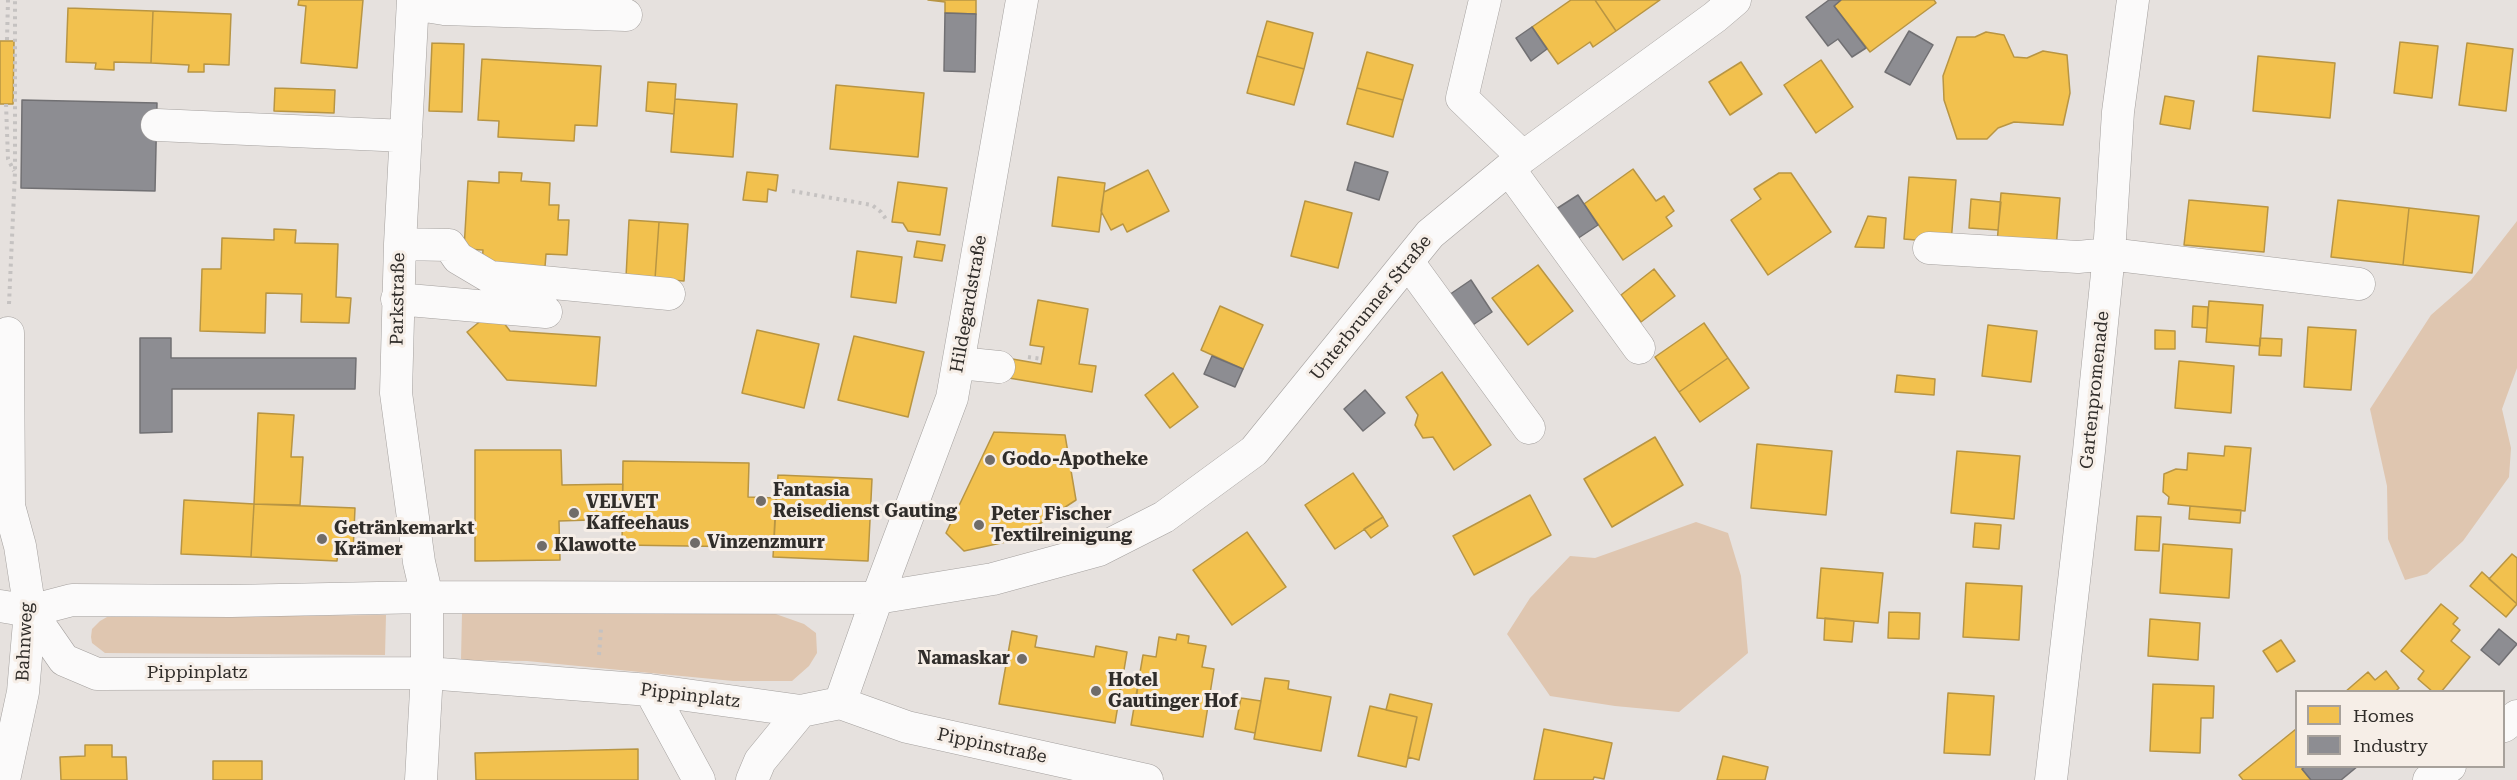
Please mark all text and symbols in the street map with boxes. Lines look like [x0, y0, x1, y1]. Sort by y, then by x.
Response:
street label: Unterbrunner Straße [1306, 231, 1436, 385]
street label: Hildegardstraße [946, 233, 992, 375]
street label: Parkstraße [386, 252, 410, 346]
street label: Gartenpromenade [2076, 310, 2114, 470]
place label: Godo-Apotheke [1002, 449, 1148, 471]
marker: Godo-Apotheke [983, 453, 997, 467]
place label: Fantasia Reisedienst Gauting [773, 480, 957, 522]
place label: VELVET Kaffeehaus [586, 492, 689, 534]
marker: Fantasia Reisedienst Gauting [754, 494, 768, 508]
place label: Peter Fischer Textilreinigung [991, 504, 1132, 546]
marker: VELVET Kaffeehaus [567, 506, 581, 520]
place label: Getränkemarkt Krämer [334, 518, 474, 560]
marker: Peter Fischer Textilreinigung [972, 518, 986, 532]
marker: Getränkemarkt Krämer [315, 532, 329, 546]
place label: Vinzenzmurr [707, 532, 825, 554]
place label: Klawotte [554, 535, 636, 557]
marker: Vinzenzmurr [688, 536, 702, 550]
marker: Klawotte [535, 539, 549, 553]
street label: Bahnweg [12, 602, 38, 682]
place label: Namaskar [918, 648, 1010, 670]
marker: Namaskar [1015, 652, 1029, 666]
street label: Pippinplatz [147, 662, 247, 684]
place label: Hotel Gautinger Hof [1108, 670, 1238, 712]
street label: Pippinplatz [639, 679, 741, 713]
marker: Hotel Gautinger Hof [1089, 684, 1103, 698]
legend [2295, 690, 2505, 768]
text: Homes [2353, 705, 2414, 726]
street label: Pippinstraße [935, 724, 1049, 768]
text: Industry [2353, 735, 2428, 756]

